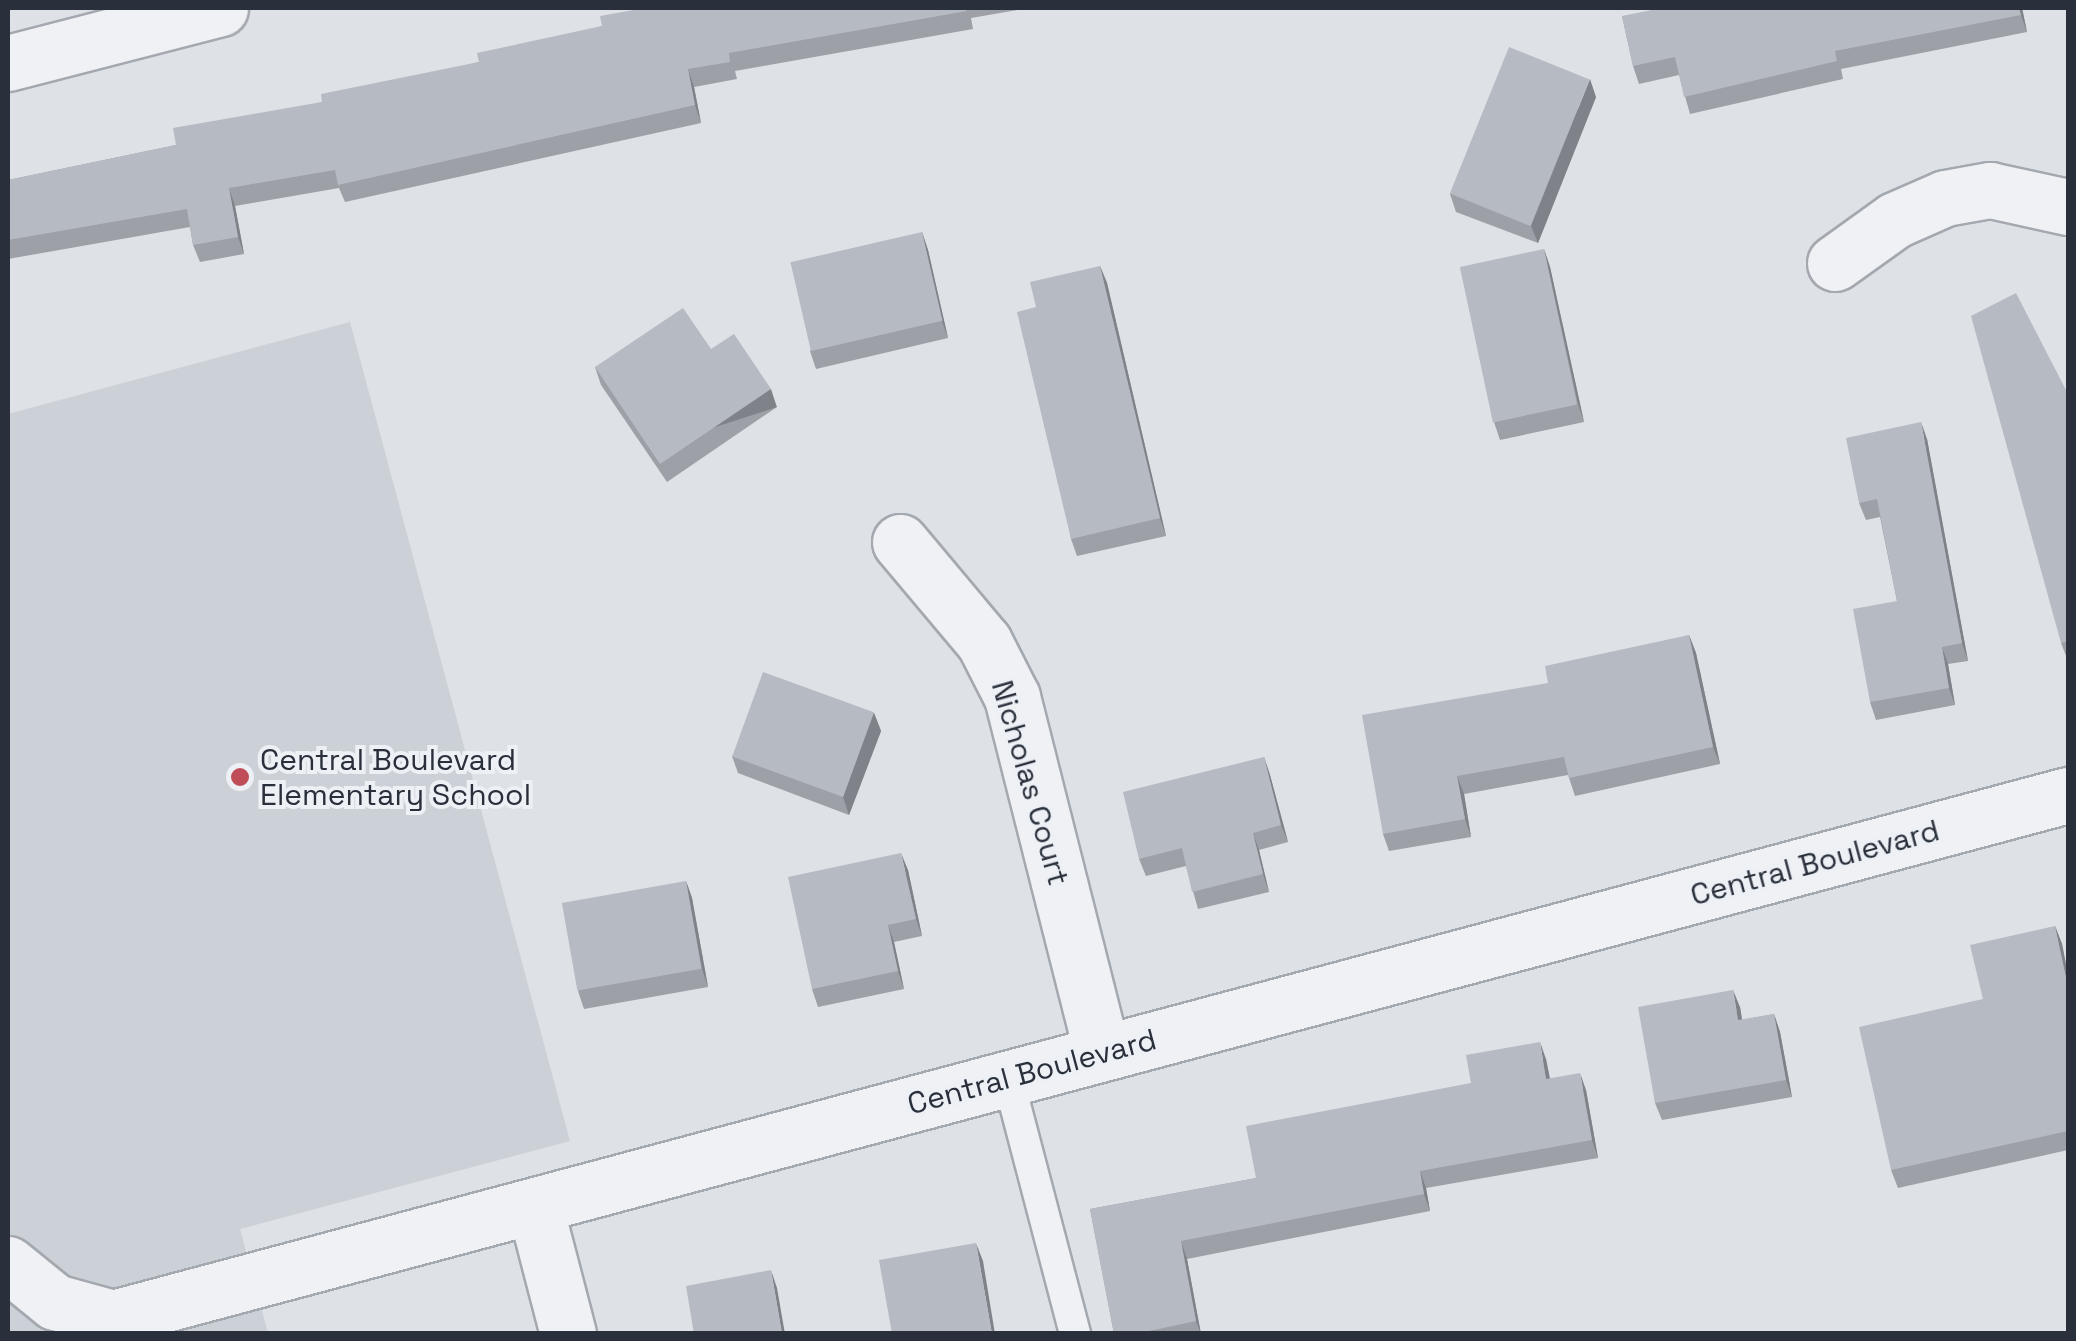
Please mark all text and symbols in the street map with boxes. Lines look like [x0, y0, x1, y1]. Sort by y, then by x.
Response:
street label: Nicholas Court [984, 676, 1076, 890]
place label: Central Boulevard Elementary School [260, 742, 531, 812]
marker: Central Boulevard Elementary School [229, 766, 251, 788]
street label: Central Boulevard [1687, 812, 1943, 914]
street label: Central Boulevard [904, 1021, 1160, 1123]

